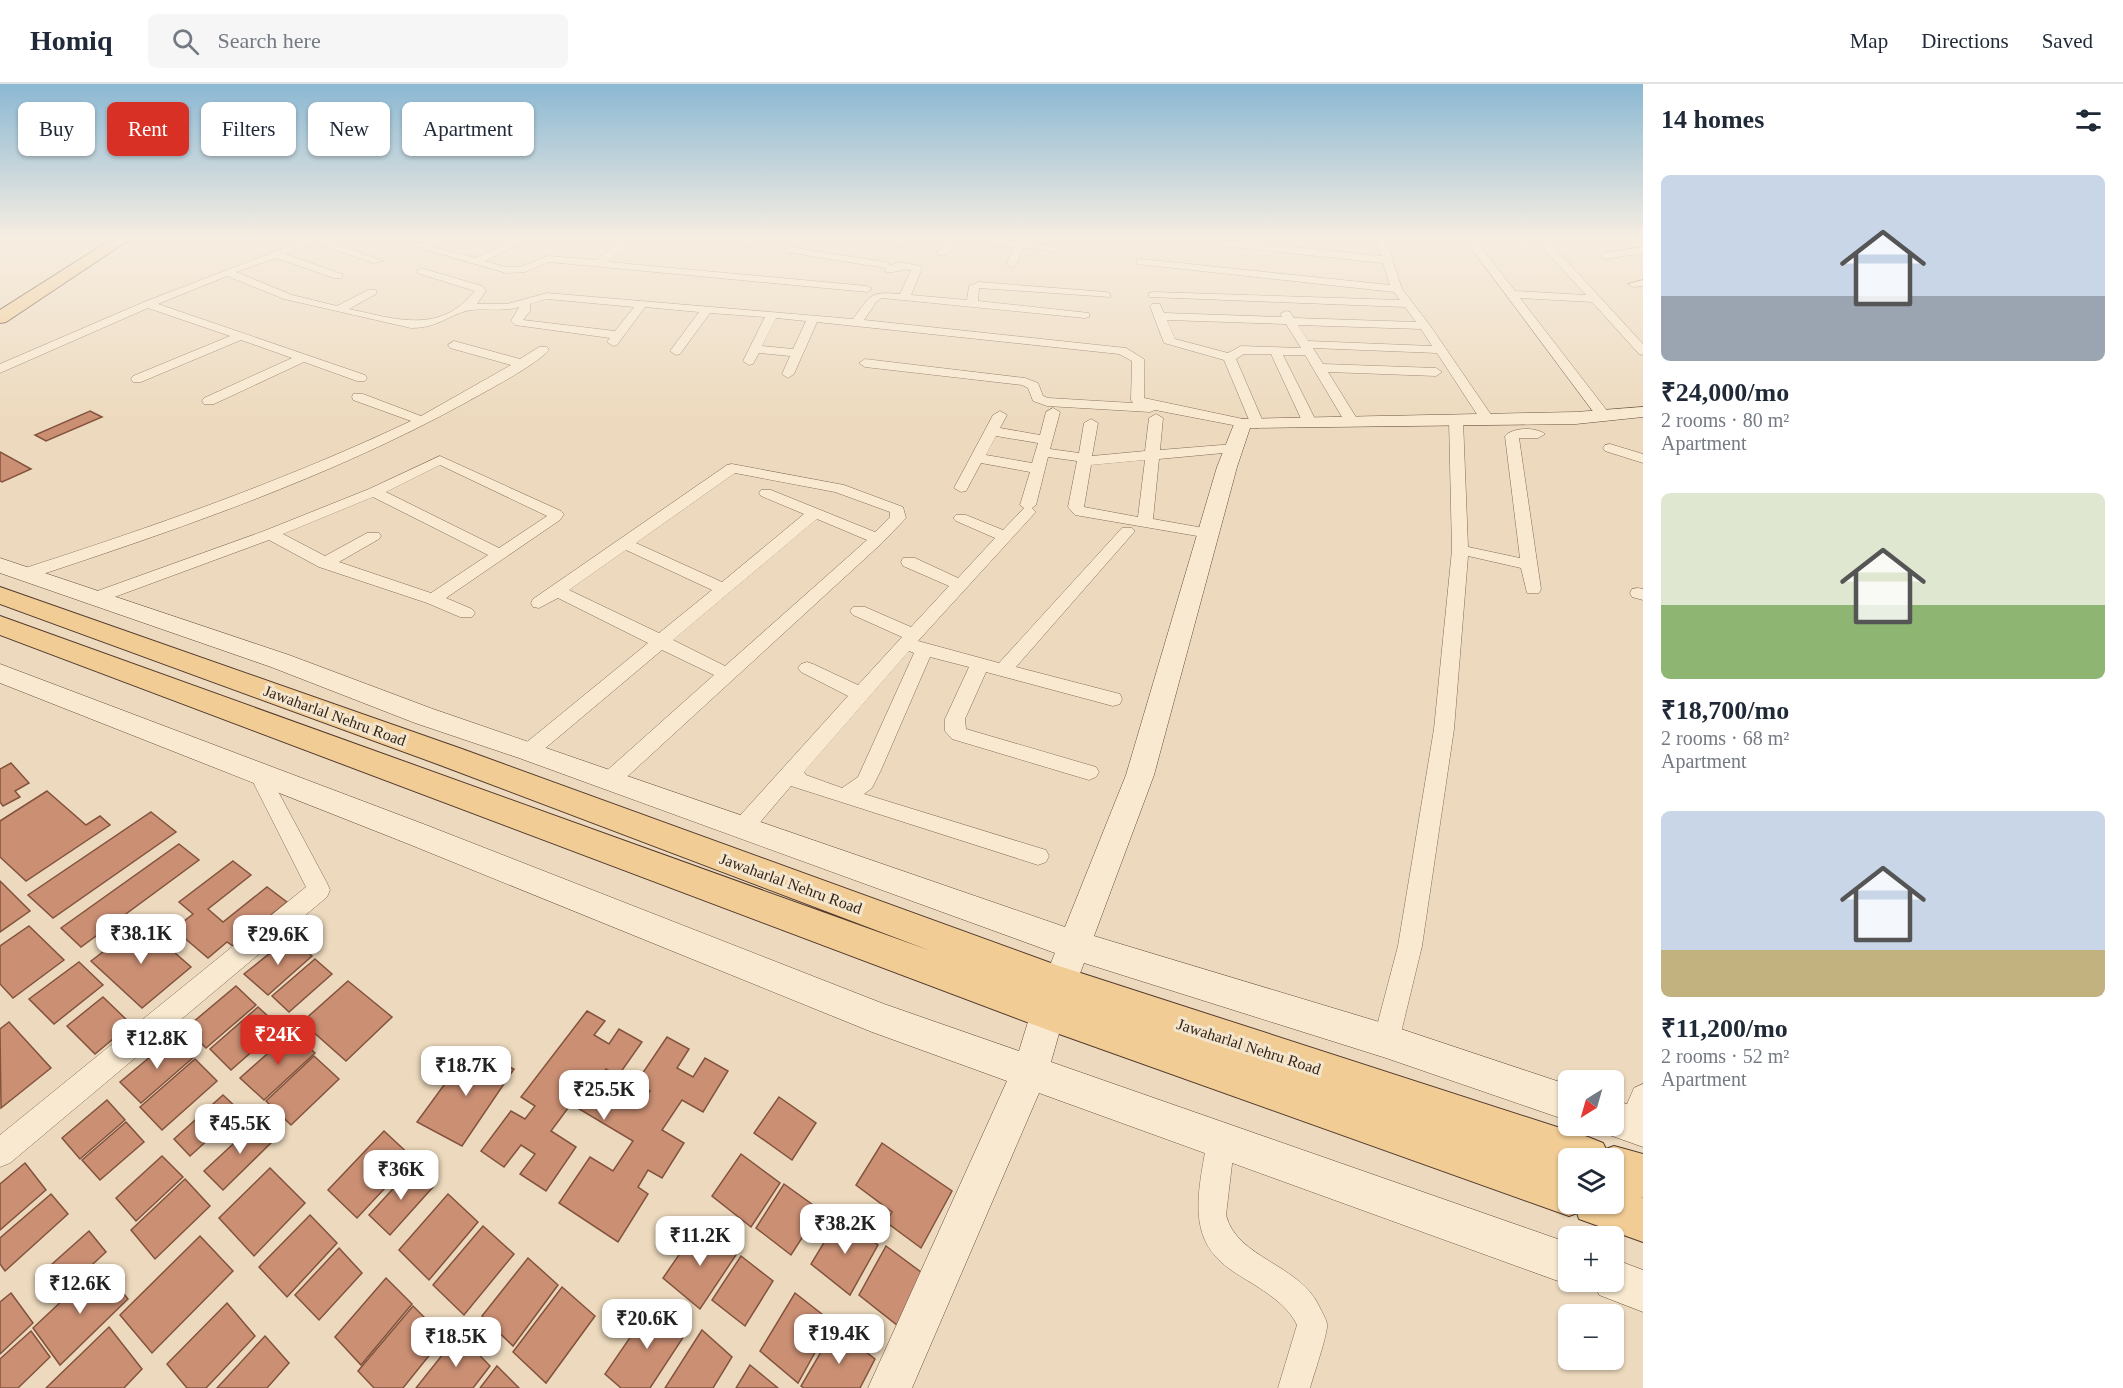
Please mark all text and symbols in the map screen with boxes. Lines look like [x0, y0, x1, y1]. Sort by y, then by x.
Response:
search box [148, 14, 568, 68]
text: Homiq [30, 25, 112, 56]
icon: search [169, 25, 202, 58]
text: Search here [217, 28, 321, 53]
text: Map [1850, 29, 1888, 53]
text: Directions [1921, 29, 2009, 53]
text: Saved [2042, 29, 2093, 53]
chip: Buy [18, 102, 95, 156]
chip: Rent [107, 102, 189, 156]
chip: Filters [201, 102, 296, 156]
chip: New [308, 102, 390, 156]
chip: Apartment [402, 102, 534, 156]
icon: filters [2072, 104, 2105, 137]
text: 14 homes [1661, 105, 1764, 134]
icon: home [1829, 214, 1937, 322]
text: ₹24,000/mo [1661, 378, 1789, 407]
text: 2 rooms · 80 m² [1661, 409, 1789, 431]
text: Apartment [1661, 432, 1747, 454]
icon: home [1829, 532, 1937, 640]
street label: Jawaharlal Nehru Road [261, 682, 408, 749]
text: ₹18,700/mo [1661, 696, 1789, 725]
text: 2 rooms · 68 m² [1661, 727, 1789, 749]
text: Apartment [1661, 750, 1747, 772]
street label: Jawaharlal Nehru Road [717, 850, 864, 917]
icon: home [1829, 850, 1937, 958]
pin: ₹38.1K [92, 914, 190, 965]
pin: ₹29.6K [229, 915, 327, 966]
text: ₹38.1K [110, 922, 172, 944]
text: ₹29.6K [247, 923, 309, 945]
text: ₹11,200/mo [1661, 1014, 1788, 1043]
pin: ₹24K [242, 1015, 314, 1066]
street label: Jawaharlal Nehru Road [1175, 1015, 1323, 1078]
pin: ₹12.8K [108, 1019, 206, 1070]
text: ₹24K [255, 1023, 302, 1045]
text: ₹12.8K [126, 1027, 188, 1049]
text: 2 rooms · 52 m² [1661, 1045, 1789, 1067]
pin: ₹18.7K [417, 1046, 515, 1097]
text: ₹18.7K [435, 1054, 497, 1076]
text: Apartment [1661, 1068, 1747, 1090]
pin: ₹25.5K [555, 1070, 653, 1121]
north arrow [1558, 1070, 1624, 1136]
map controls [1558, 1070, 1624, 1370]
text: ₹25.5K [573, 1078, 635, 1100]
pin: ₹45.5K [191, 1104, 289, 1155]
text: ₹45.5K [209, 1112, 271, 1134]
button: layers [1558, 1148, 1624, 1214]
pin: ₹36K [365, 1150, 437, 1201]
text: ₹36K [378, 1158, 425, 1180]
pin: ₹38.2K [796, 1204, 894, 1255]
text: ₹38.2K [814, 1212, 876, 1234]
pin: ₹11.2K [651, 1216, 749, 1267]
text: ₹11.2K [670, 1224, 730, 1246]
button: + [1558, 1226, 1624, 1292]
pin: ₹12.6K [31, 1264, 129, 1315]
text: ₹12.6K [49, 1272, 111, 1294]
pin: ₹20.6K [598, 1299, 696, 1350]
button: − [1558, 1304, 1624, 1370]
text: ₹20.6K [616, 1307, 678, 1329]
pin: ₹19.4K [790, 1314, 888, 1365]
pin: ₹18.5K [407, 1317, 505, 1368]
text: ₹19.4K [808, 1322, 870, 1344]
text: ₹18.5K [425, 1325, 487, 1347]

